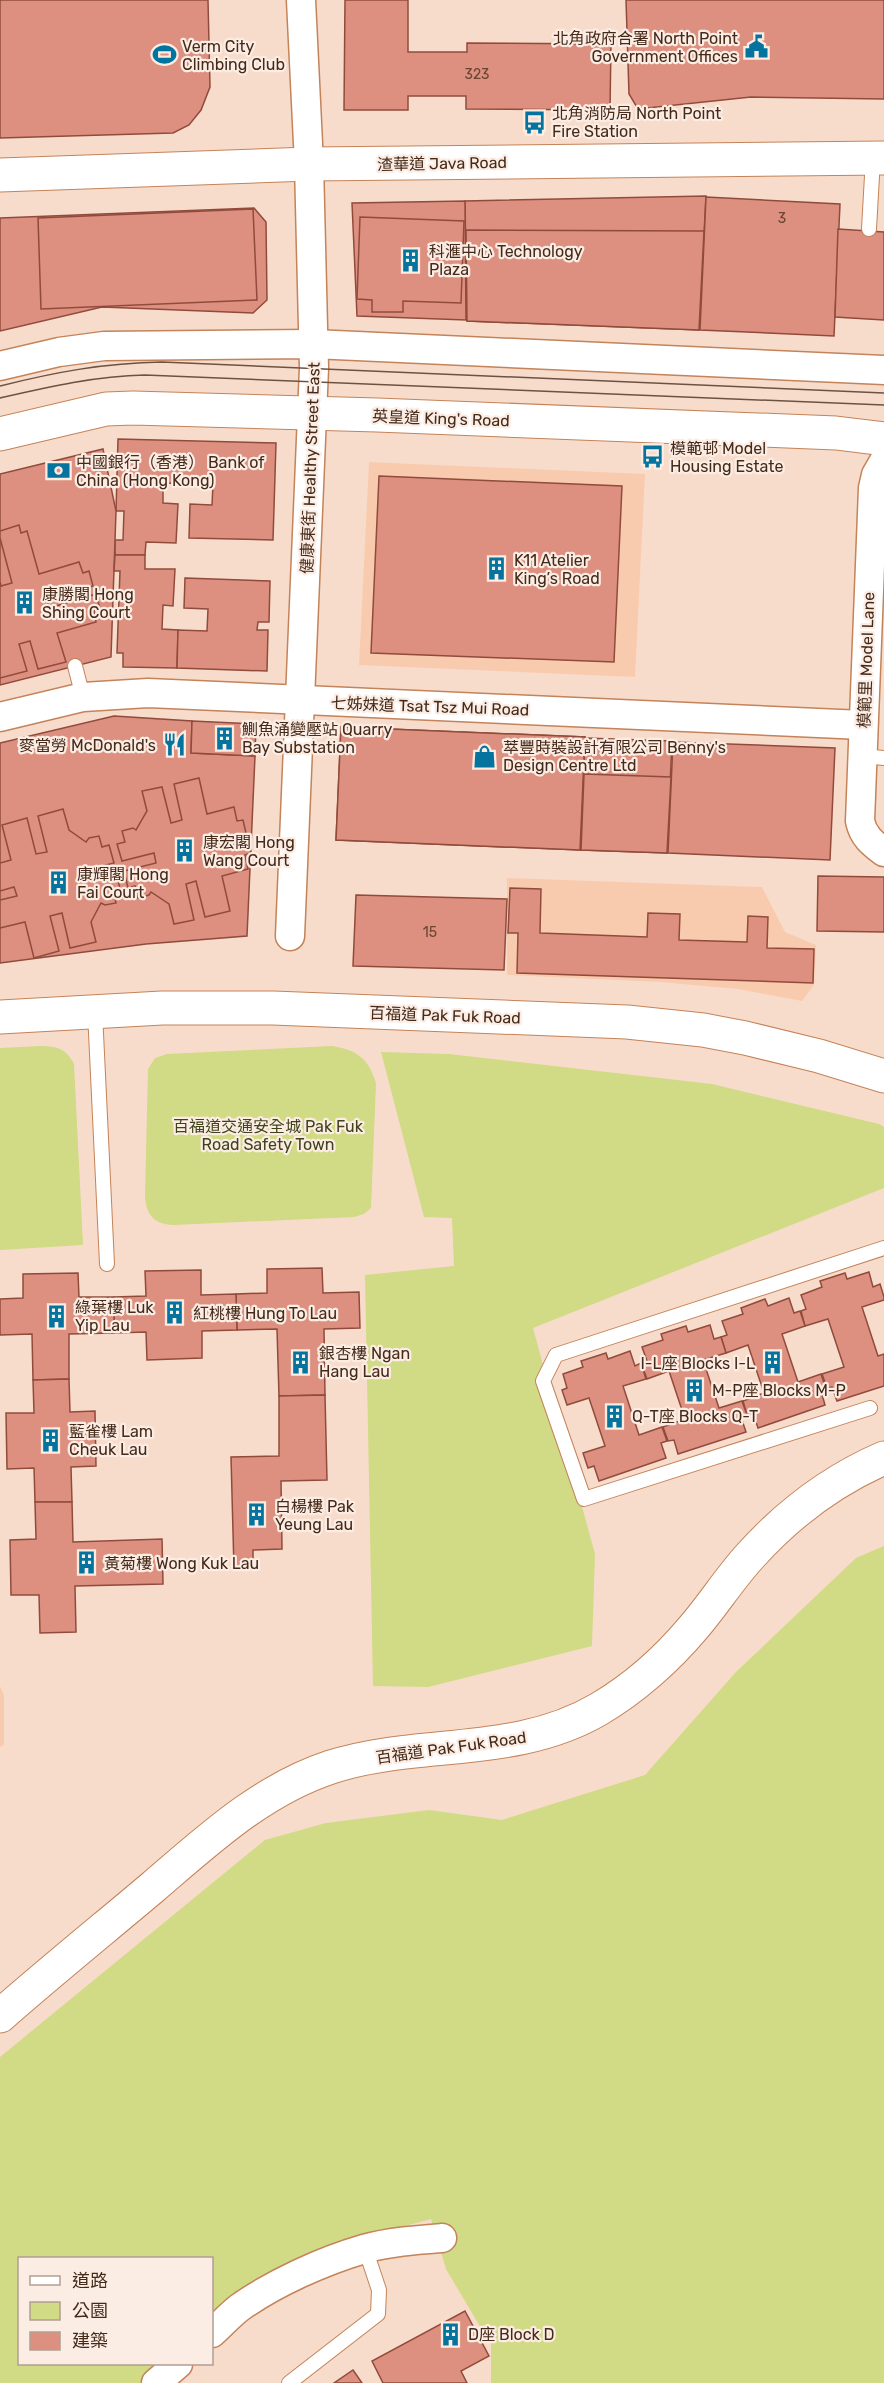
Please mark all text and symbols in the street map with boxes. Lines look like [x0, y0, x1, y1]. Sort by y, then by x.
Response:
place label: 北角政府合署 North Point Government Offices [553, 29, 738, 66]
public building icon: 北角政府合署 North Point Government Offices [743, 34, 769, 60]
place label: Verm City Climbing Club [182, 37, 285, 74]
sports icon: Verm City Climbing Club [151, 42, 177, 68]
house number: 323 [464, 66, 490, 83]
place label: 北角消防局 North Point Fire Station [552, 104, 721, 141]
bus stop icon: 北角消防局 North Point Fire Station [521, 109, 547, 135]
street label: 渣華道 Java Road [377, 153, 507, 174]
house number: 3 [778, 210, 786, 227]
place label: 科滙中心 Technology Plaza [429, 242, 583, 279]
building icon: 科滙中心 Technology Plaza [398, 247, 424, 273]
street label: 健康東街 Healthy Street East [297, 362, 324, 574]
street label: 英皇道 King's Road [372, 407, 510, 430]
place label: 模範邨 Model Housing Estate [670, 439, 784, 476]
bus stop icon: 模範邨 Model Housing Estate [639, 444, 665, 470]
place label: 中國銀行（香港） Bank of China (Hong Kong) [76, 453, 265, 490]
bank icon: 中國銀行（香港） Bank of China (Hong Kong) [45, 458, 71, 484]
place label: K11 Atelier King’s Road [514, 551, 600, 588]
building icon: K11 Atelier King’s Road [483, 556, 509, 582]
place label: 康勝閣 Hong Shing Court [42, 585, 134, 622]
building icon: 康勝閣 Hong Shing Court [11, 590, 37, 616]
street label: 模範里 Model Lane [855, 591, 878, 729]
street label: 七姊妹道 Tsat Tsz Mui Road [330, 694, 530, 719]
place label: 鰂魚涌變壓站 Quarry Bay Substation [242, 720, 392, 757]
building icon: 鰂魚涌變壓站 Quarry Bay Substation [211, 725, 237, 751]
restaurant icon: 麥當勞 McDonald's [161, 732, 187, 758]
place label: 麥當勞 McDonald's [19, 736, 156, 755]
place label: 萃豐時裝設計有限公司 Benny's Design Centre Ltd [503, 738, 726, 775]
shop icon: 萃豐時裝設計有限公司 Benny's Design Centre Ltd [472, 743, 498, 769]
place label: 康宏閣 Hong Wang Court [203, 833, 295, 870]
building icon: 康宏閣 Hong Wang Court [172, 838, 198, 864]
place label: 康輝閣 Hong Fai Court [77, 865, 169, 902]
building icon: 康輝閣 Hong Fai Court [46, 870, 72, 896]
house number: 15 [423, 924, 437, 941]
street label: 百福道 Pak Fuk Road [369, 1003, 521, 1028]
park label: 百福道交通安全城 Pak Fuk Road Safety Town [173, 1117, 364, 1154]
place label: 綠葉樓 Luk Yip Lau [75, 1298, 154, 1335]
building icon: 紅桃樓 Hung To Lau [162, 1300, 188, 1326]
building icon: 綠葉樓 Luk Yip Lau [44, 1303, 70, 1329]
place label: 紅桃樓 Hung To Lau [193, 1304, 337, 1323]
place label: 銀杏樓 Ngan Hang Lau [319, 1344, 410, 1381]
building icon: 銀杏樓 Ngan Hang Lau [288, 1349, 314, 1375]
building icon: I-L座 Blocks I-L [760, 1350, 786, 1376]
place label: I-L座 Blocks I-L [641, 1354, 755, 1373]
building icon: M-P座 Blocks M-P [681, 1377, 707, 1403]
place label: M-P座 Blocks M-P [712, 1381, 846, 1400]
building icon: Q-T座 Blocks Q-T [601, 1403, 627, 1429]
place label: Q-T座 Blocks Q-T [632, 1407, 758, 1426]
place label: 藍雀樓 Lam Cheuk Lau [69, 1422, 153, 1459]
building icon: 藍雀樓 Lam Cheuk Lau [38, 1427, 64, 1453]
place label: 白楊樓 Pak Yeung Lau [275, 1497, 355, 1534]
building icon: 白楊樓 Pak Yeung Lau [244, 1502, 270, 1528]
building icon: 黃菊樓 Wong Kuk Lau [73, 1550, 99, 1576]
place label: 黃菊樓 Wong Kuk Lau [104, 1554, 259, 1573]
street label: 百福道 Pak Fuk Road [375, 1728, 527, 1767]
legend [18, 2257, 213, 2365]
text: 道路 [72, 2270, 108, 2292]
text: 公園 [72, 2300, 108, 2322]
building icon: D座 Block D [437, 2321, 463, 2347]
place label: D座 Block D [468, 2325, 555, 2344]
text: 建築 [72, 2330, 108, 2352]

